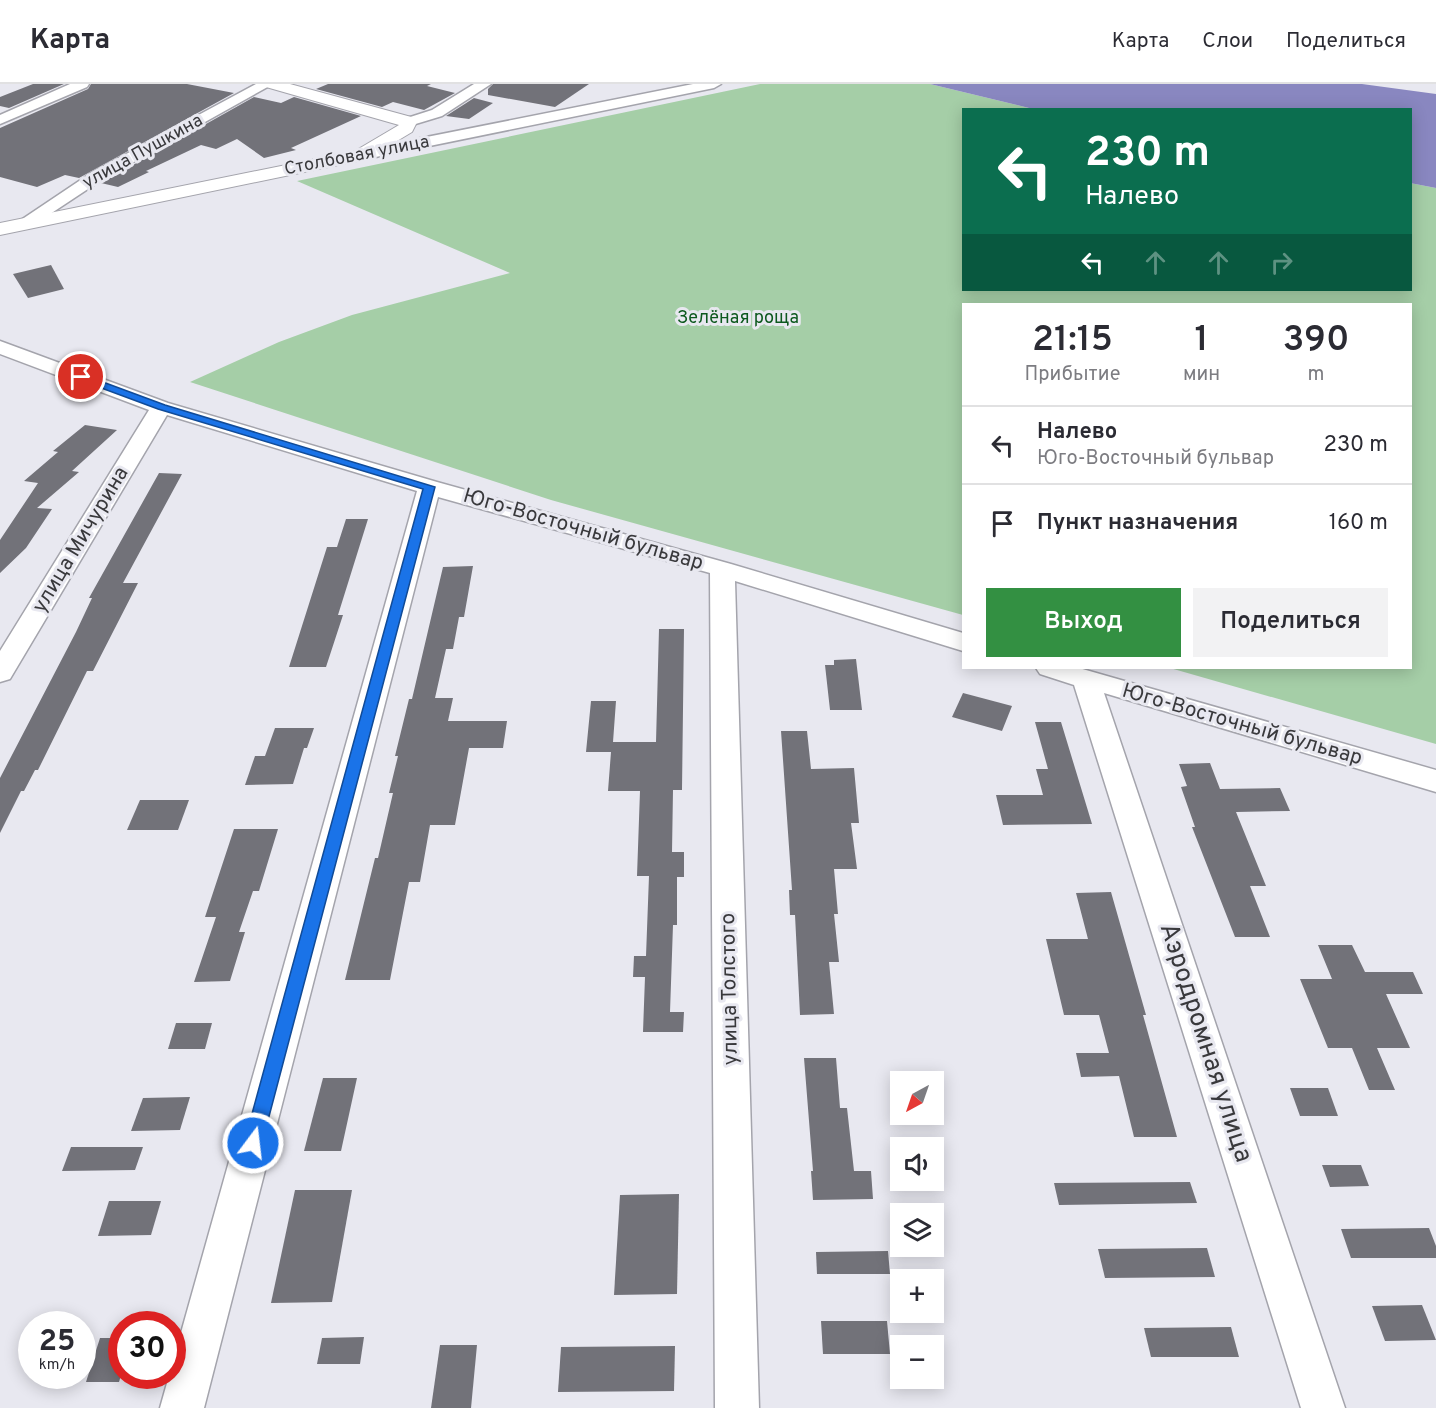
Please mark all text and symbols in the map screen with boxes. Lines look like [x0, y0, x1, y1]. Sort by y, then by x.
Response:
text: Карта [30, 23, 110, 59]
text: Карта [1112, 28, 1169, 55]
text: Слои [1202, 28, 1253, 55]
text: Поделиться [1286, 28, 1406, 55]
street label: улица Пушкина [79, 109, 207, 195]
text: 230 m [1085, 128, 1210, 181]
street label: Столбовая улица [283, 131, 431, 181]
icon: left [986, 132, 1064, 210]
text: Налево [1085, 180, 1179, 214]
icon: left [1076, 246, 1109, 279]
icon: ahead [1139, 246, 1172, 279]
icon: ahead [1202, 246, 1235, 279]
icon: right [1265, 246, 1298, 279]
park label: Зелёная роща [677, 307, 799, 330]
text: 21:15 [1032, 318, 1113, 364]
text: 1 [1195, 318, 1209, 364]
text: 390 [1283, 318, 1349, 364]
pin [55, 351, 106, 402]
icon: arrive [64, 360, 97, 393]
text: Прибытие [1024, 362, 1120, 388]
text: мин [1183, 362, 1220, 388]
text: m [1308, 362, 1325, 388]
text: Налево [1037, 419, 1117, 446]
icon: left [986, 429, 1019, 462]
text: 230 m [1324, 432, 1388, 459]
text: Юго-Восточный бульвар [1037, 446, 1274, 472]
street label: улица Мичурина [27, 462, 135, 618]
street label: Юго-Восточный бульвар [460, 483, 706, 577]
icon: arrive [986, 507, 1019, 540]
text: Пункт назначения [1037, 510, 1238, 537]
text: 160 m [1329, 510, 1388, 537]
button: Выход [986, 588, 1181, 657]
button: Поделиться [1193, 588, 1388, 657]
street label: Юго-Восточный бульвар [1119, 678, 1365, 772]
street label: улица Толстого [715, 913, 745, 1065]
street label: Аэродромная улица [1151, 919, 1259, 1167]
north arrow [890, 1071, 944, 1125]
map controls [890, 1071, 944, 1389]
position arrow [221, 1111, 285, 1175]
button: sound [890, 1137, 944, 1191]
button: layers [890, 1203, 944, 1257]
button: + [890, 1269, 944, 1323]
speed limit sign: 30 [108, 1311, 186, 1389]
text: 25 [39, 1324, 75, 1361]
button: − [890, 1335, 944, 1389]
text: km/h [39, 1356, 75, 1375]

